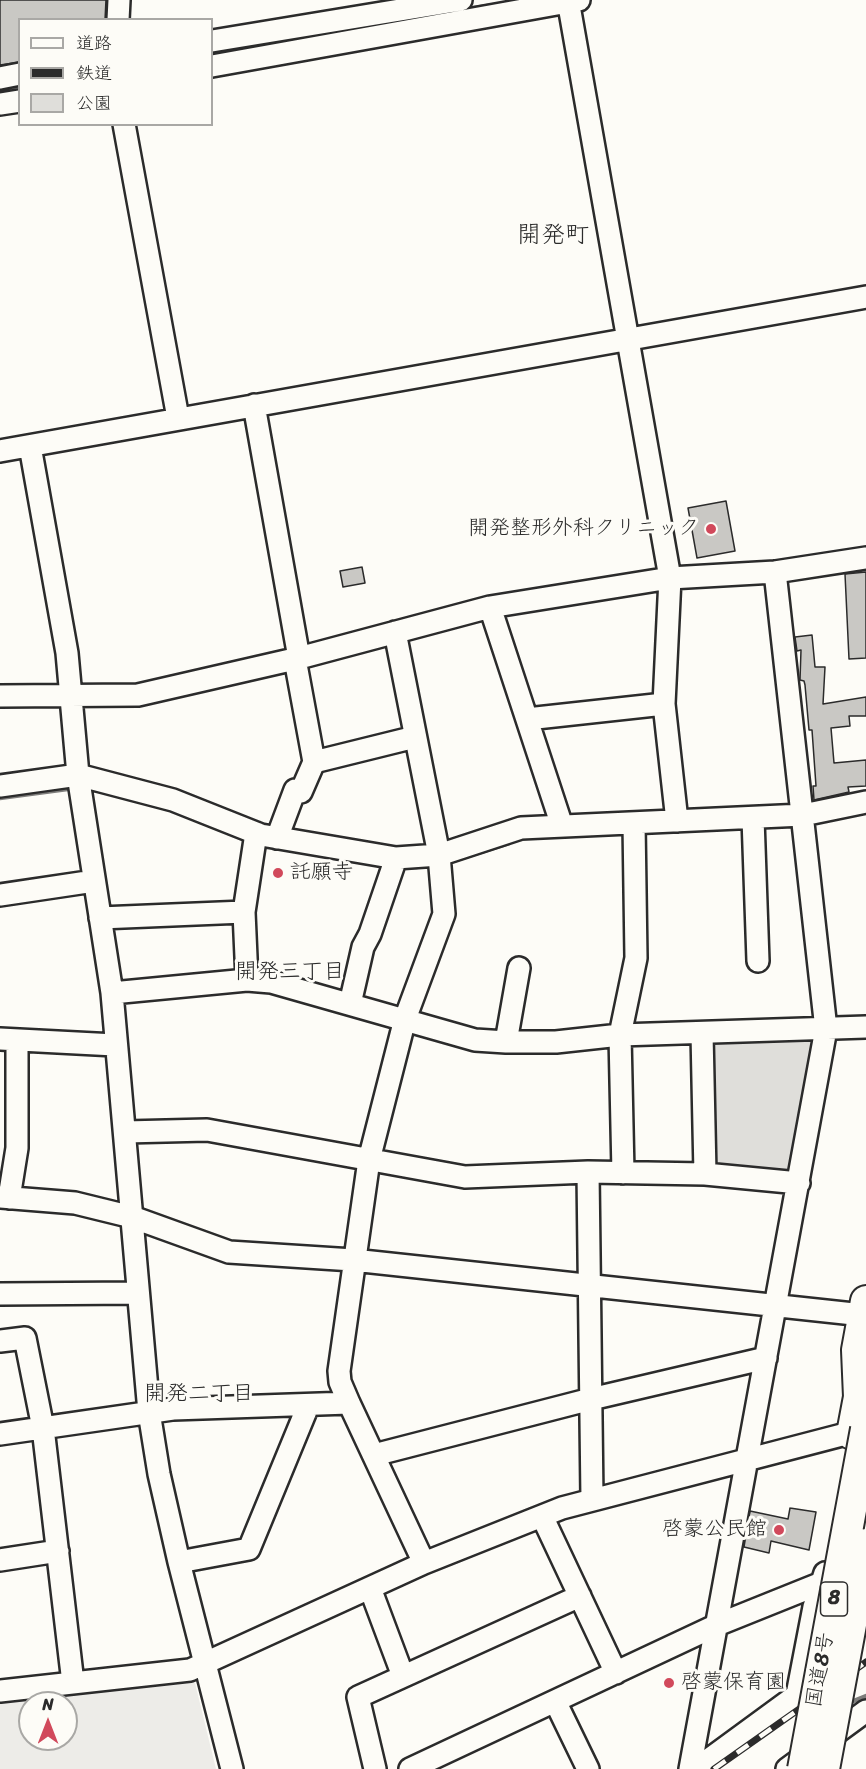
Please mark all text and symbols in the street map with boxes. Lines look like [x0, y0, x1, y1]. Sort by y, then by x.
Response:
legend [18, 18, 213, 126]
text: 道路 [76, 27, 112, 59]
text: 鉄道 [76, 57, 112, 89]
text: 公園 [76, 87, 112, 119]
district label: 開発町 [517, 222, 589, 250]
place label: 開発整形外科クリニック [468, 516, 699, 542]
marker: 開発整形外科クリニック [704, 522, 718, 536]
place label: 託願寺 [290, 860, 353, 886]
marker: 託願寺 [271, 866, 285, 880]
district label: 開発三丁目 [235, 959, 345, 985]
district label: 開発二丁目 [144, 1381, 254, 1407]
place label: 啓蒙公民館 [662, 1517, 767, 1543]
marker: 啓蒙公民館 [772, 1523, 786, 1537]
road number: 8 [820, 1582, 848, 1616]
street label: 国道8号 [802, 1631, 840, 1709]
place label: 啓蒙保育園 [681, 1670, 786, 1696]
marker: 啓蒙保育園 [662, 1676, 676, 1690]
text: N [42, 1690, 54, 1719]
north arrow [18, 1691, 78, 1751]

